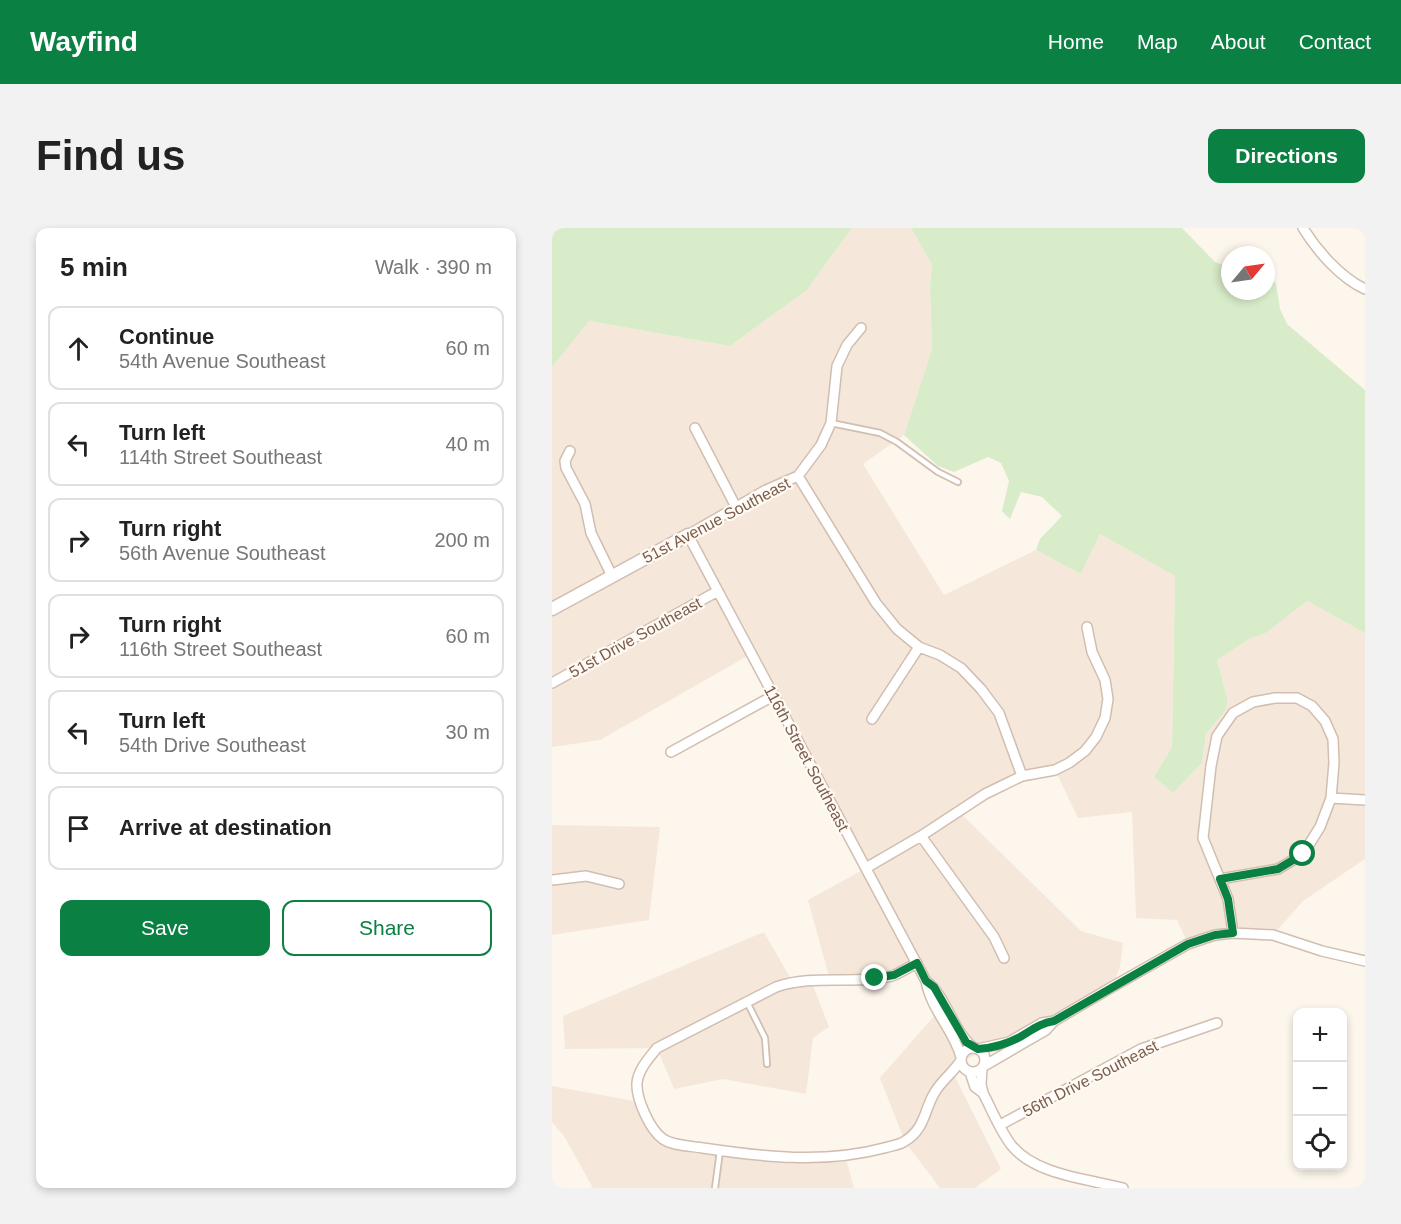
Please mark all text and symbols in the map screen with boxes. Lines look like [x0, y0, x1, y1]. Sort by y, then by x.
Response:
text: Wayfind [30, 26, 138, 57]
text: Home [1048, 30, 1104, 53]
text: Map [1137, 30, 1178, 53]
text: About [1211, 30, 1266, 53]
text: Contact [1299, 30, 1371, 53]
button: Directions [1208, 129, 1365, 183]
text: Find us [36, 132, 185, 179]
north arrow [1221, 246, 1275, 300]
text: 5 min [60, 252, 128, 282]
text: Walk · 390 m [375, 256, 492, 278]
text: Continue [119, 324, 214, 349]
icon: ahead [62, 332, 95, 365]
text: 60 m [446, 337, 490, 359]
text: 54th Avenue Southeast [119, 350, 325, 372]
text: Turn left [119, 420, 205, 445]
icon: left [62, 428, 95, 461]
text: 40 m [446, 433, 490, 455]
text: 114th Street Southeast [119, 446, 322, 468]
street label: 51st Avenue Southeast [640, 474, 793, 567]
text: Turn right [119, 516, 221, 541]
icon: right [62, 524, 95, 557]
text: 200 m [434, 529, 490, 551]
text: 56th Avenue Southeast [119, 542, 325, 564]
street label: 51st Drive Southeast [566, 594, 705, 681]
text: Turn right [119, 612, 221, 637]
icon: right [62, 620, 95, 653]
text: 60 m [446, 625, 490, 647]
text: 116th Street Southeast [119, 638, 322, 660]
street label: 116th Street Southeast [761, 683, 852, 834]
text: Turn left [119, 708, 205, 733]
icon: left [62, 716, 95, 749]
text: 30 m [446, 721, 490, 743]
text: 54th Drive Southeast [119, 734, 306, 756]
icon: arrive [62, 812, 95, 845]
text: Arrive at destination [119, 815, 332, 840]
route start [1289, 840, 1315, 866]
button: Save [60, 900, 270, 956]
button: Share [282, 900, 492, 956]
route end [861, 964, 887, 990]
map controls [1293, 1008, 1347, 1170]
button: + [1293, 1008, 1347, 1062]
street label: 56th Drive Southeast [1020, 1037, 1161, 1120]
button: − [1293, 1062, 1347, 1116]
button: locate [1293, 1116, 1347, 1170]

